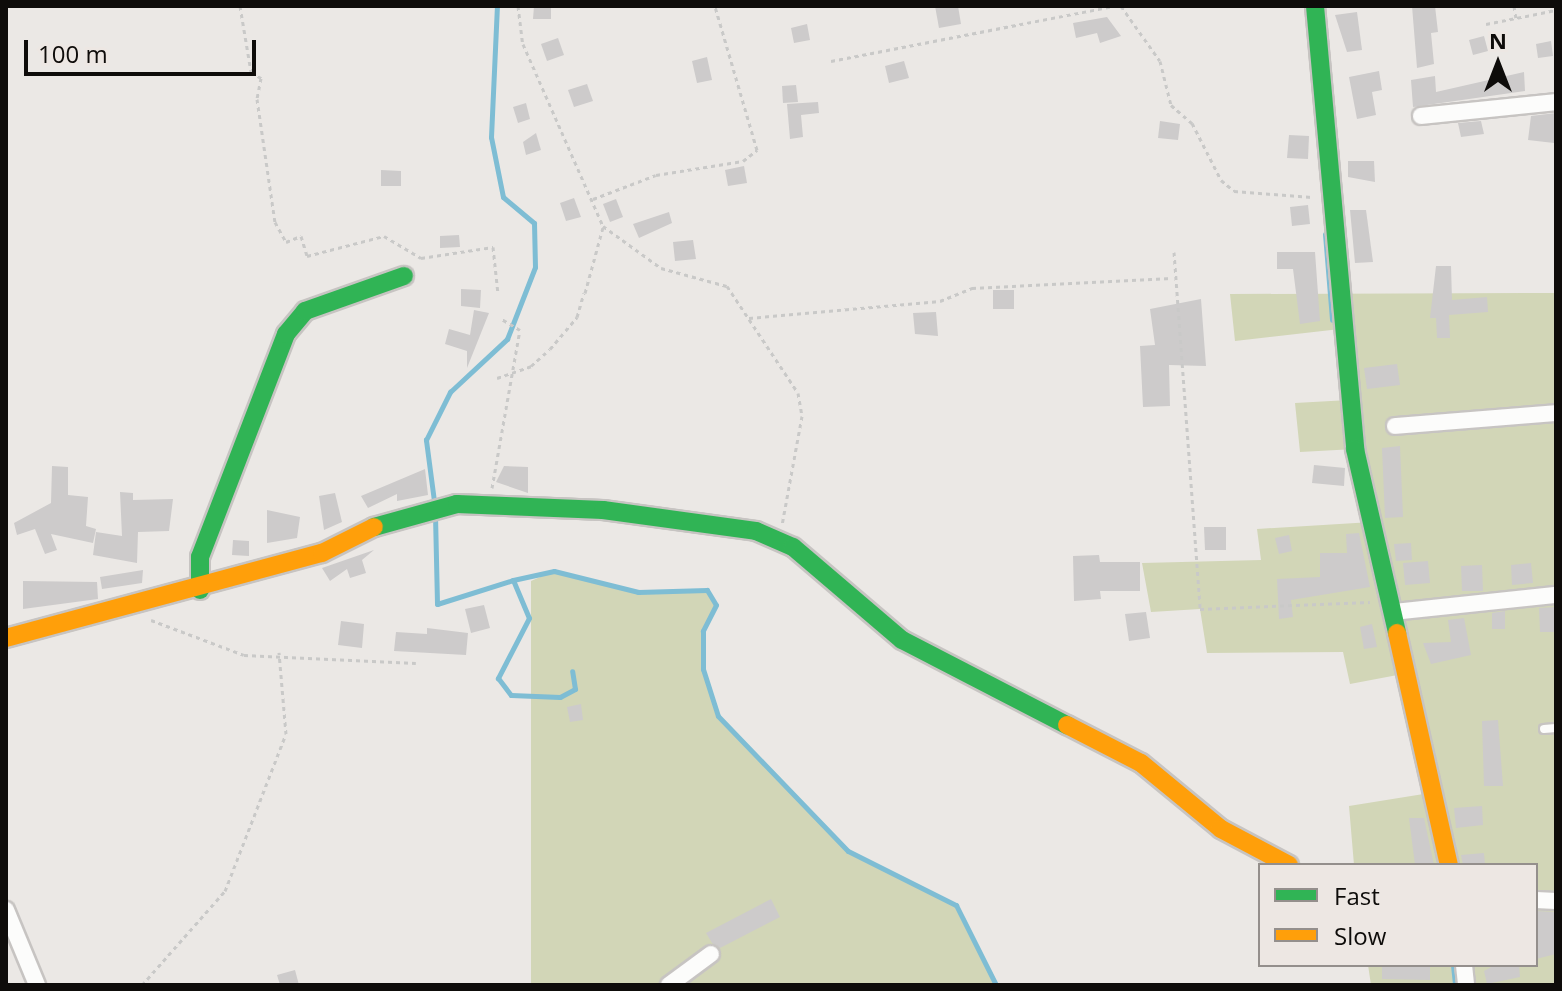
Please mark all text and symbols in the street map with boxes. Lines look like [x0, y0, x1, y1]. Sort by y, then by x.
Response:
scale bar [28, 24, 260, 74]
north arrow [1458, 24, 1538, 104]
text: N [1489, 25, 1507, 55]
text: 100 m [38, 37, 108, 70]
legend [1258, 863, 1538, 967]
text: Fast [1334, 879, 1380, 912]
text: Slow [1334, 919, 1386, 952]

